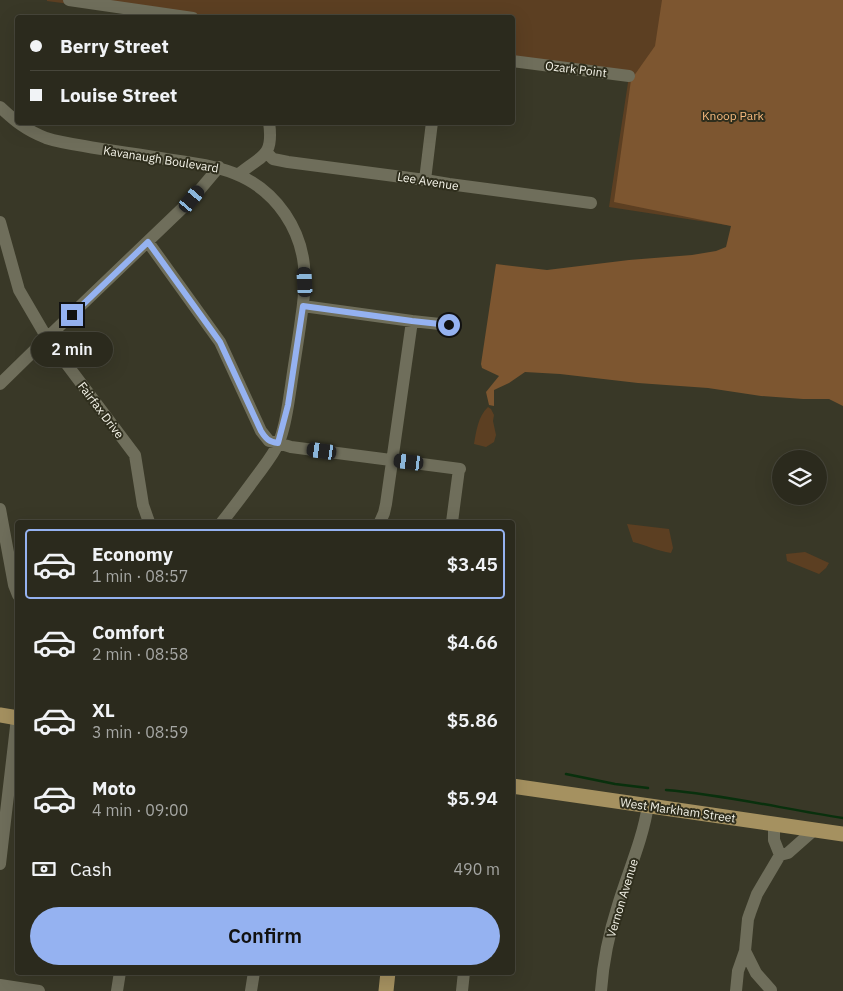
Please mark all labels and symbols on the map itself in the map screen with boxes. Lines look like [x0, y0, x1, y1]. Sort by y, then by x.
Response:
street label: Ozark Point [544, 58, 608, 80]
park label: Knoop Park [702, 108, 765, 123]
street label: Kavanaugh Boulevard [102, 142, 220, 176]
street label: Lee Avenue [396, 169, 460, 193]
car [176, 183, 207, 215]
car [296, 267, 313, 297]
route end [61, 304, 83, 326]
route start [438, 314, 460, 336]
callout: 2 min [31, 332, 113, 368]
street label: Fairfax Drive [75, 379, 127, 442]
car [306, 441, 337, 461]
car [393, 453, 424, 471]
street label: West Markham Street [619, 794, 737, 826]
street label: Vernon Avenue [603, 857, 641, 939]

